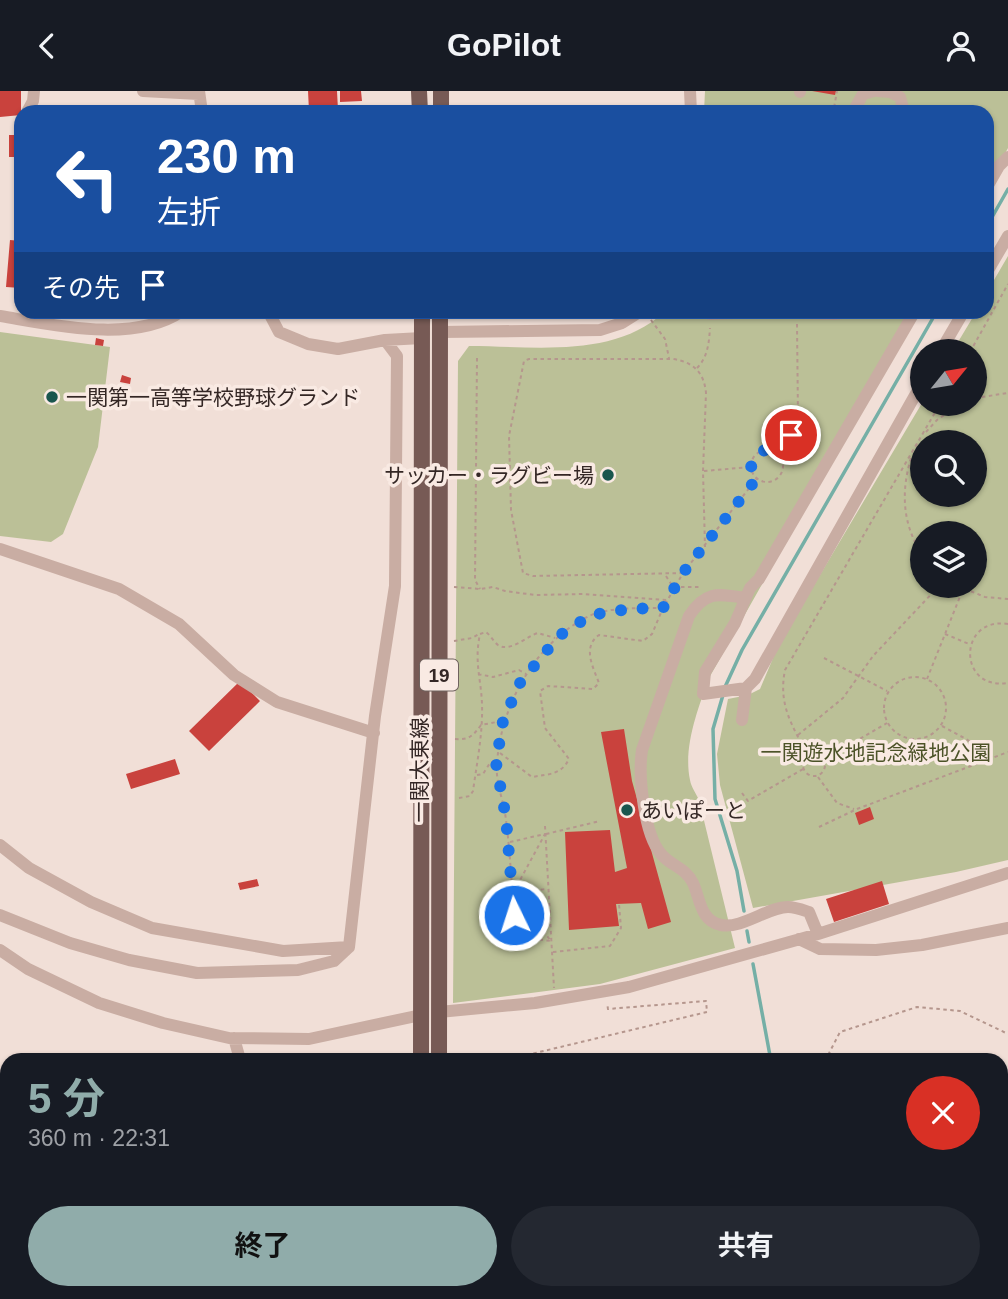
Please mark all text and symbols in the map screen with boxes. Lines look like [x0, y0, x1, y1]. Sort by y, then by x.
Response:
icon: back [28, 27, 66, 65]
text: GoPilot [447, 27, 561, 63]
icon: person [942, 27, 980, 65]
text: 230 m [157, 129, 296, 183]
icon: left [42, 133, 133, 224]
text: 左折 [157, 194, 221, 230]
icon: arrive [134, 266, 172, 304]
text: その先 [42, 273, 120, 303]
north arrow [910, 339, 987, 417]
map controls [910, 339, 987, 598]
place label: 一関第一高等学校野球グランド [66, 386, 360, 409]
marker: 一関第一高等学校野球グランド [44, 389, 60, 405]
pin [761, 405, 821, 465]
icon: arrive [772, 416, 810, 454]
button: search [910, 430, 987, 507]
place label: サッカー・ラグビー場 [384, 464, 594, 487]
marker: サッカー・ラグビー場 [600, 467, 616, 483]
button: layers [910, 521, 987, 598]
road number: 19 [420, 659, 458, 691]
street label: 一関大東線 [408, 718, 431, 823]
park label: 一関遊水地記念緑地公園 [761, 741, 992, 764]
place label: あいぽーと [641, 799, 746, 822]
marker: あいぽーと [619, 802, 635, 818]
position arrow [477, 878, 551, 952]
text: 5 分 [28, 1075, 105, 1122]
button: close [906, 1076, 980, 1150]
text: 360 m · 22:31 [28, 1125, 170, 1151]
button: 終了 [28, 1206, 497, 1286]
button: 共有 [511, 1206, 980, 1286]

